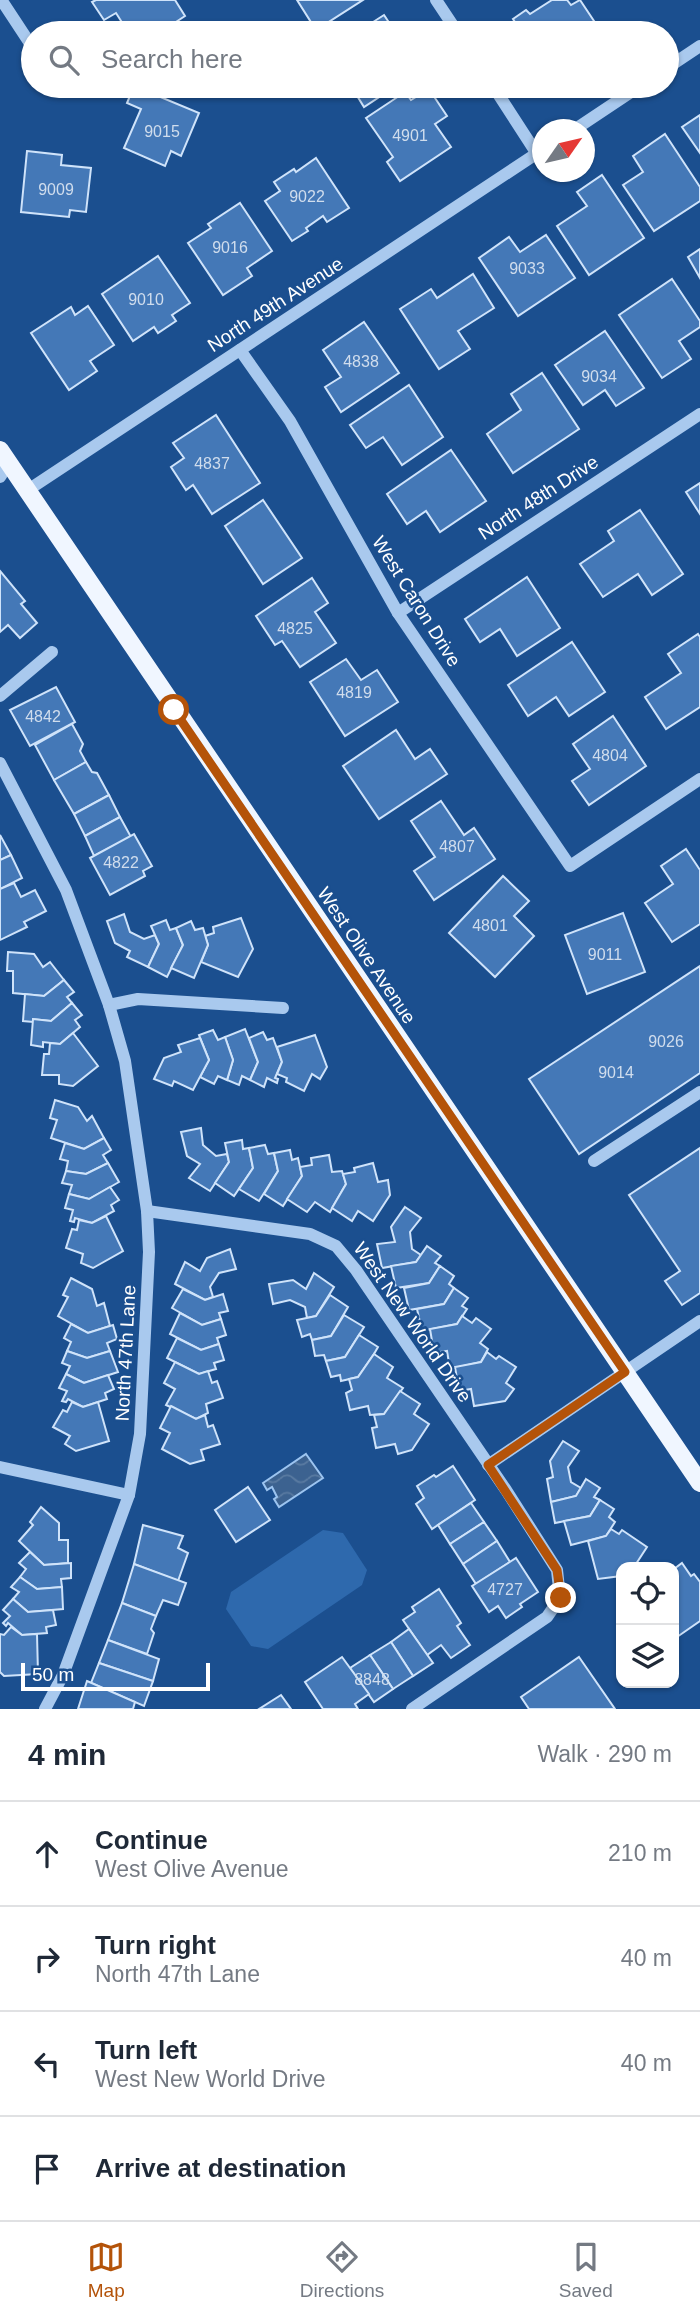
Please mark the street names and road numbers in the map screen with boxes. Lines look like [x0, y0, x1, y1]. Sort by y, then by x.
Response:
street label: North 49th Avenue [204, 253, 347, 356]
street label: North 48th Drive [475, 451, 602, 544]
street label: West Caron Drive [368, 532, 465, 670]
street label: West Olive Avenue [313, 883, 420, 1027]
street label: West New World Drive [349, 1238, 476, 1406]
street label: North 47th Lane [111, 1284, 140, 1422]

